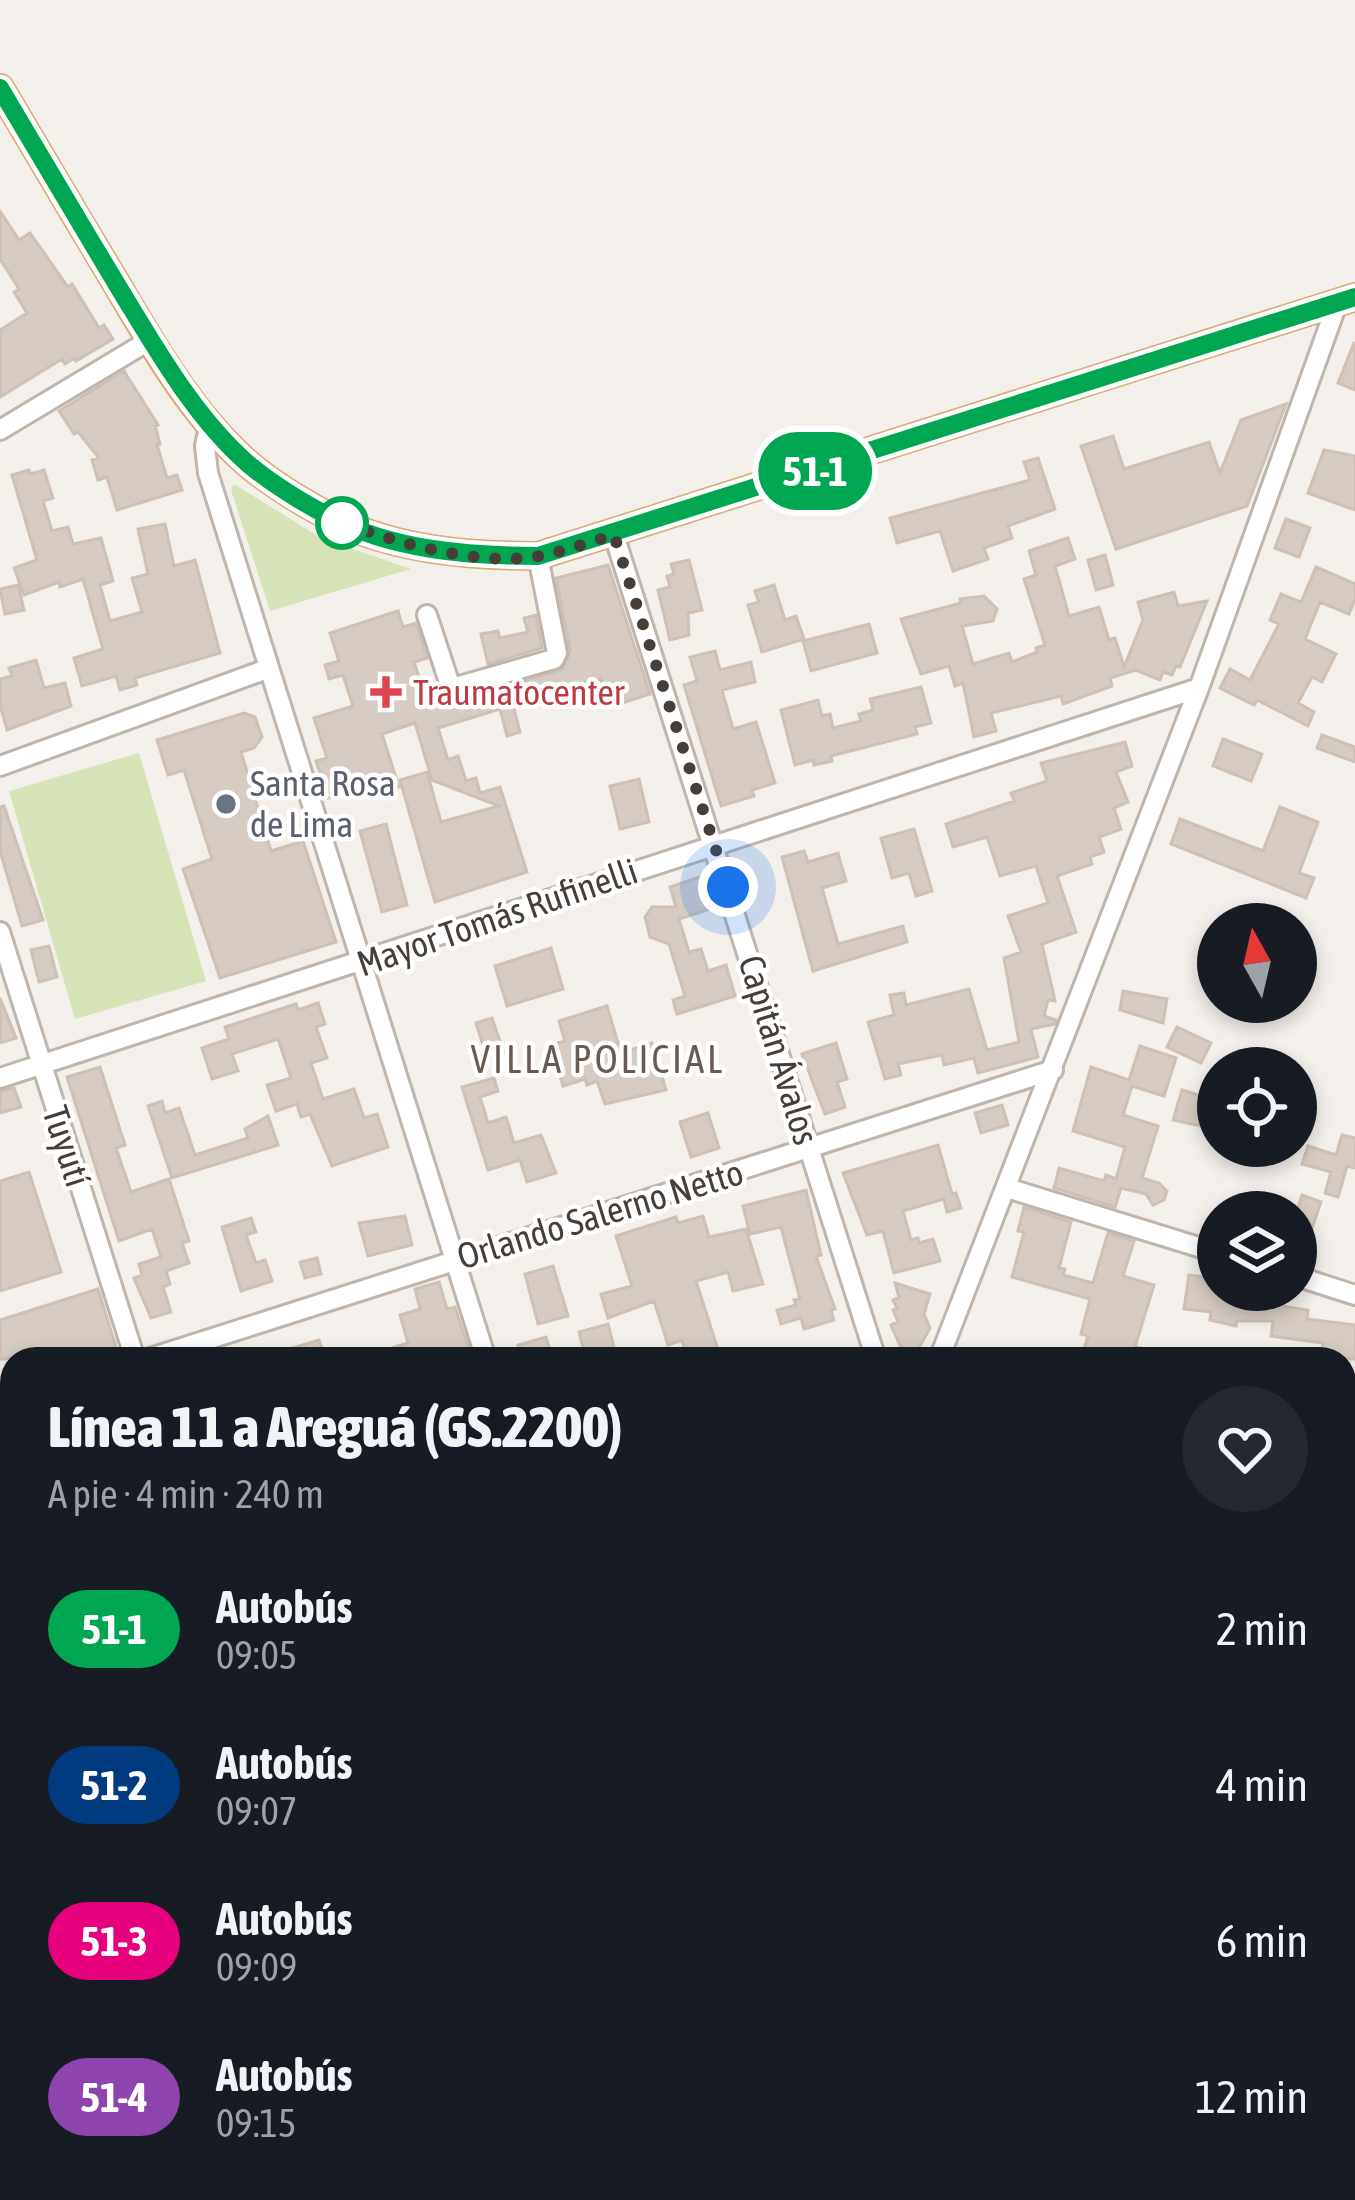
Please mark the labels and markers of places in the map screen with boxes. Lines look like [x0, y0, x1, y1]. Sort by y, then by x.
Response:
unlabelled marker [317, 498, 367, 548]
place label: Traumatocenter [413, 671, 626, 713]
marker: Traumatocenter [370, 676, 402, 708]
place label: Santa Rosa de Lima [250, 762, 396, 845]
marker: Santa Rosa de Lima [213, 791, 239, 817]

